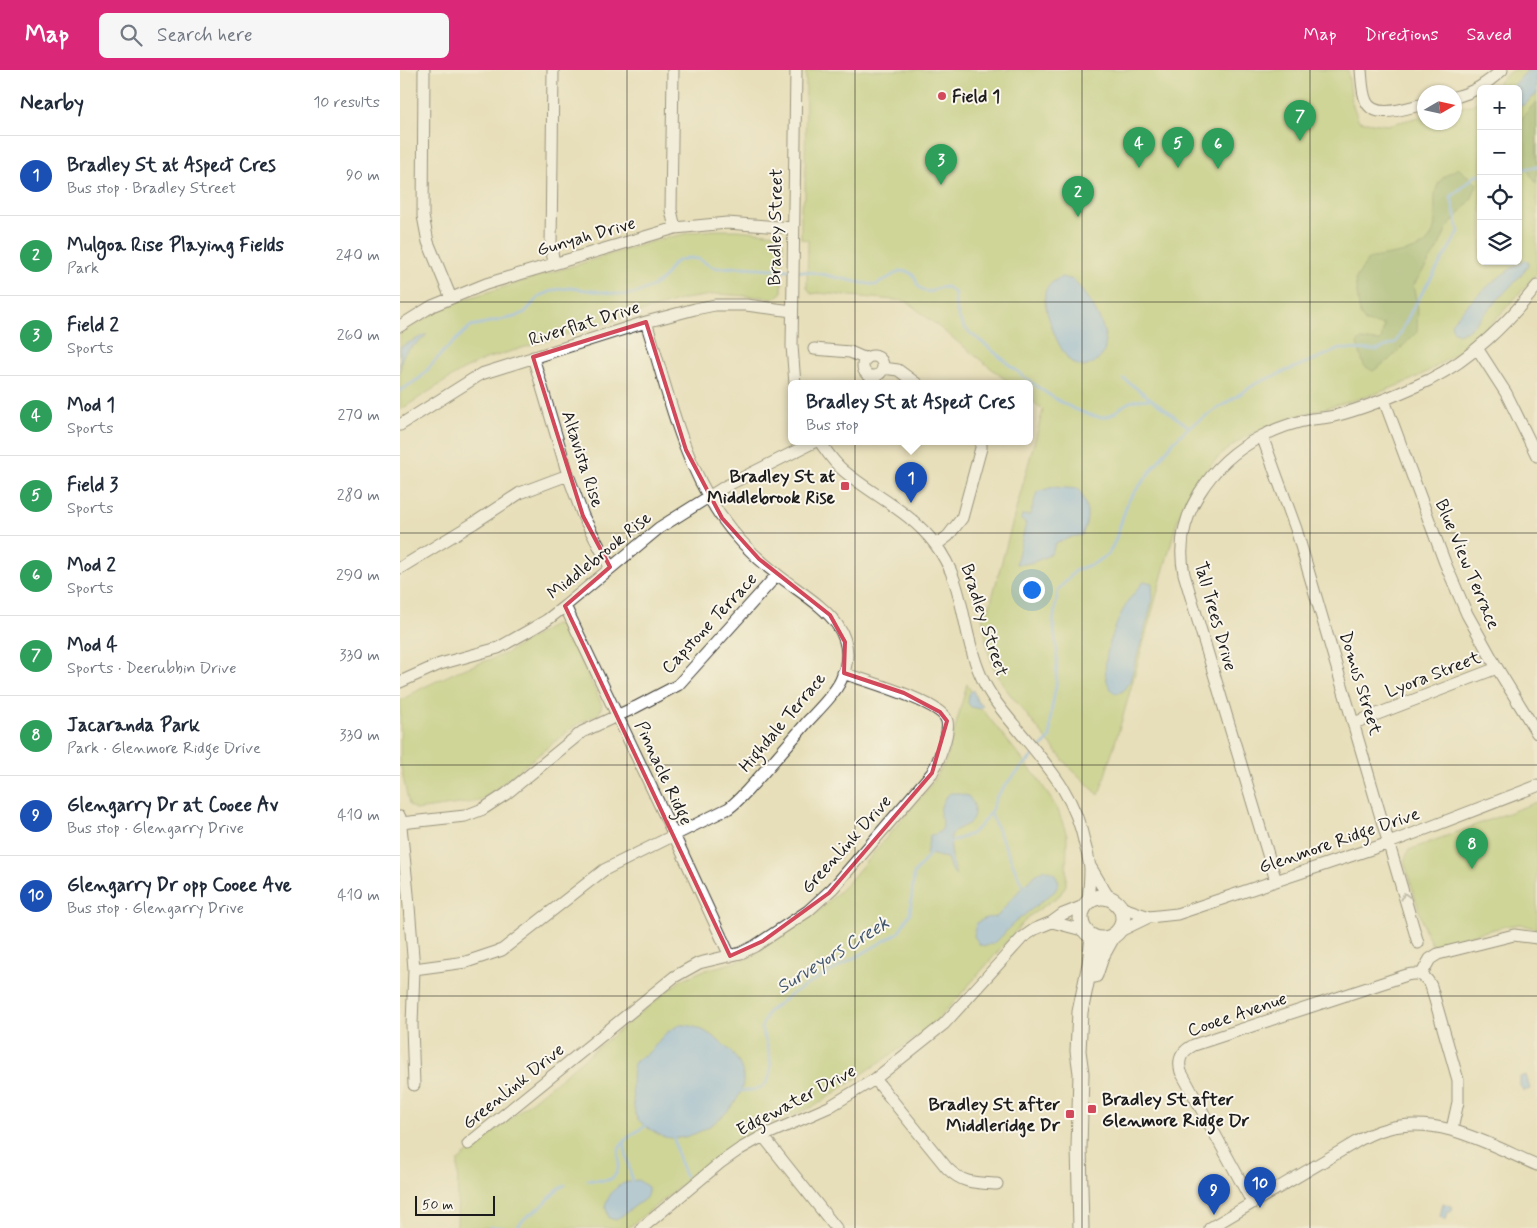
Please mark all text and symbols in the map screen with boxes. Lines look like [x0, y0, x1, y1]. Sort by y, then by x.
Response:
search box [99, 13, 449, 58]
text: Map [25, 20, 69, 51]
icon: search [117, 21, 145, 49]
text: Search here [157, 23, 253, 48]
text: Map [1304, 23, 1337, 47]
text: Directions [1365, 23, 1439, 47]
text: Saved [1467, 23, 1512, 47]
place label: Field 1 [952, 85, 1000, 109]
north arrow [1417, 85, 1462, 130]
map controls [1477, 85, 1522, 265]
button: + [1477, 85, 1522, 130]
text: Nearby [20, 89, 84, 117]
marker: Field 1 [936, 90, 948, 102]
text: 10 results [313, 92, 380, 113]
pin: 7 [1284, 100, 1316, 141]
pin: 4 [1123, 127, 1155, 168]
pin: 5 [1162, 127, 1194, 168]
pin: 6 [1202, 128, 1234, 169]
button: − [1477, 130, 1522, 175]
pin: 3 [925, 144, 957, 185]
text: Bradley St at Aspect Cres [67, 153, 276, 178]
text: 1 [32, 165, 40, 186]
text: 90 m [346, 165, 380, 186]
street label: Bradley Street [763, 168, 789, 286]
button: locate [1477, 175, 1522, 220]
pin: 2 [1062, 176, 1094, 217]
text: Bus stop · Bradley Street [67, 178, 236, 199]
street label: Gunyah Drive [534, 211, 638, 263]
button: layers [1477, 220, 1522, 265]
text: Mulgoa Rise Playing Fields [67, 233, 284, 258]
text: 2 [32, 245, 40, 266]
text: 240 m [336, 245, 380, 266]
text: Park [67, 258, 99, 279]
street label: Riverflat Drive [526, 296, 643, 352]
text: Field 2 [67, 313, 119, 338]
text: 3 [32, 325, 40, 346]
text: 260 m [337, 325, 380, 346]
text: Sports [67, 338, 113, 359]
popup [788, 380, 1033, 445]
text: Bradley St at Aspect Cres [806, 390, 1015, 415]
text: Mod 1 [67, 393, 115, 418]
text: 4 [31, 405, 41, 426]
text: 270 m [337, 405, 380, 426]
street label: Altavista Rise [555, 408, 609, 511]
text: Bus stop [806, 415, 859, 436]
text: Sports [67, 418, 113, 439]
pin: 1 [895, 462, 927, 503]
place label: Bradley St at Middlebrook Rise [707, 465, 836, 510]
text: Field 3 [67, 473, 118, 498]
marker: Bradley St at Middlebrook Rise [839, 480, 851, 492]
text: 5 [31, 485, 41, 506]
text: 280 m [337, 485, 380, 506]
street label: Blue View Terrace [1429, 496, 1505, 633]
text: Sports [67, 498, 113, 519]
street label: Middlebrook Rise [542, 506, 657, 605]
text: Mod 2 [67, 553, 116, 578]
street label: Tall Trees Drive [1188, 559, 1242, 674]
street label: Bradley Street [955, 561, 1014, 680]
text: 6 [32, 565, 40, 586]
text: 290 m [336, 565, 380, 586]
street label: Capstone Terrace [656, 568, 763, 680]
your location [1019, 577, 1045, 603]
text: Sports [67, 578, 113, 599]
street label: Domus Street [1333, 628, 1387, 739]
text: Mod 4 [67, 633, 118, 658]
text: 7 [31, 645, 41, 666]
text: 330 m [339, 645, 380, 666]
street label: Lyora Street [1382, 646, 1485, 704]
text: Sports · Deerubbin Drive [67, 658, 236, 679]
street label: Highdale Terrace [734, 667, 833, 779]
text: Jacaranda Park [67, 713, 200, 738]
street label: Pinnacle Ridge [627, 717, 698, 830]
text: 8 [31, 725, 41, 746]
text: 330 m [339, 725, 380, 746]
text: Park · Glenmore Ridge Drive [67, 738, 261, 759]
street label: Greenlink Drive [796, 790, 897, 899]
text: Glengarry Dr at Cooee Av [67, 793, 278, 818]
street label: Glenmore Ridge Drive [1256, 802, 1424, 882]
text: 9 [32, 805, 40, 826]
text: 410 m [337, 805, 380, 826]
text: Bus stop · Glengarry Drive [67, 818, 244, 839]
pin: 8 [1456, 828, 1488, 869]
text: Glengarry Dr opp Cooee Ave [67, 873, 292, 898]
text: 10 [28, 885, 44, 906]
text: 410 m [337, 885, 380, 906]
one-way arrow [1400, 892, 1410, 901]
text: Bus stop · Glengarry Drive [67, 898, 244, 919]
water label: Surveyors Creek [772, 910, 894, 1000]
street label: Cooee Avenue [1184, 987, 1290, 1043]
street label: Greenlink Drive [458, 1038, 570, 1135]
street label: Edgewater Drive [733, 1059, 861, 1144]
place label: Bradley St after Glenmore Ridge Dr [1102, 1088, 1250, 1135]
place label: Bradley St after Middleridge Dr [928, 1093, 1061, 1138]
marker: Bradley St after Glenmore Ridge Dr [1086, 1103, 1098, 1115]
marker: Bradley St after Middleridge Dr [1064, 1108, 1076, 1120]
pin: 10 [1244, 1167, 1276, 1208]
pin: 9 [1198, 1174, 1230, 1215]
scale bar [415, 1193, 495, 1216]
text: 50 m [422, 1196, 453, 1214]

